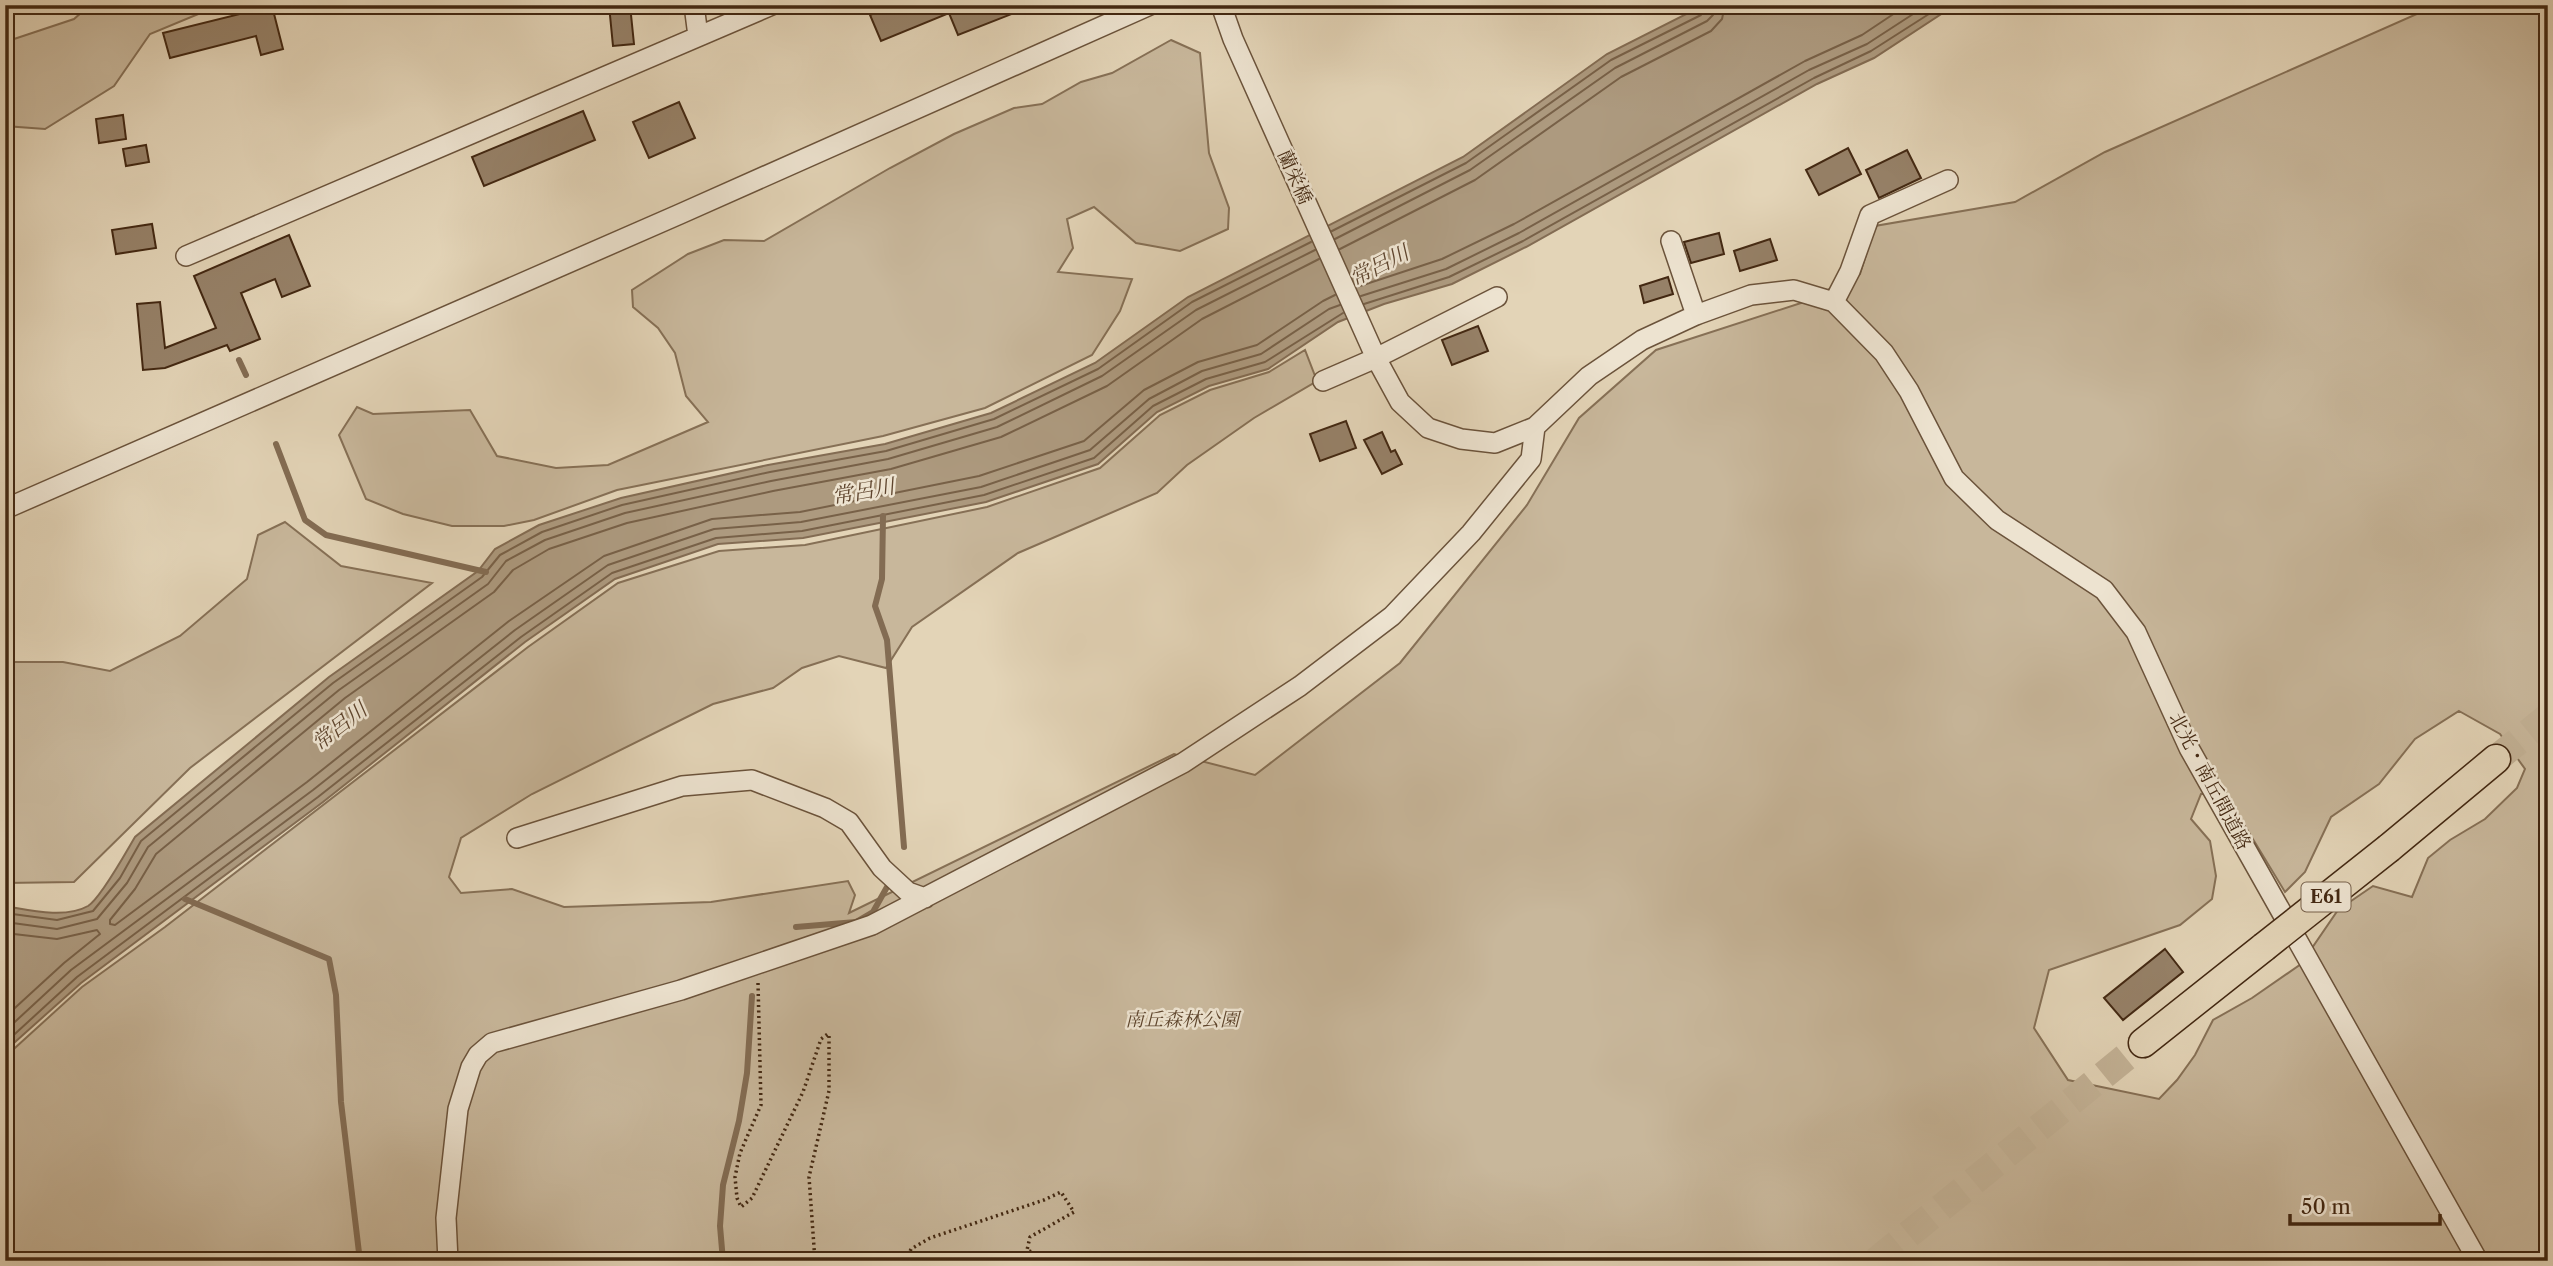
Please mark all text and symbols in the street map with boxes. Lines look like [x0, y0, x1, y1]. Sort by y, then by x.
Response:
street label: 蘭栄橋 [1273, 146, 1317, 208]
water label: 常呂川 [1345, 239, 1415, 290]
water label: 常呂川 [830, 473, 898, 509]
water label: 常呂川 [306, 696, 373, 755]
street label: 北光・南丘間道路 [2164, 708, 2256, 854]
road number: E61 [2302, 882, 2350, 912]
park label: 南丘森林公園 [1125, 1008, 1242, 1031]
scale bar [2290, 1182, 2441, 1226]
text: 50 m [2301, 1194, 2351, 1219]

